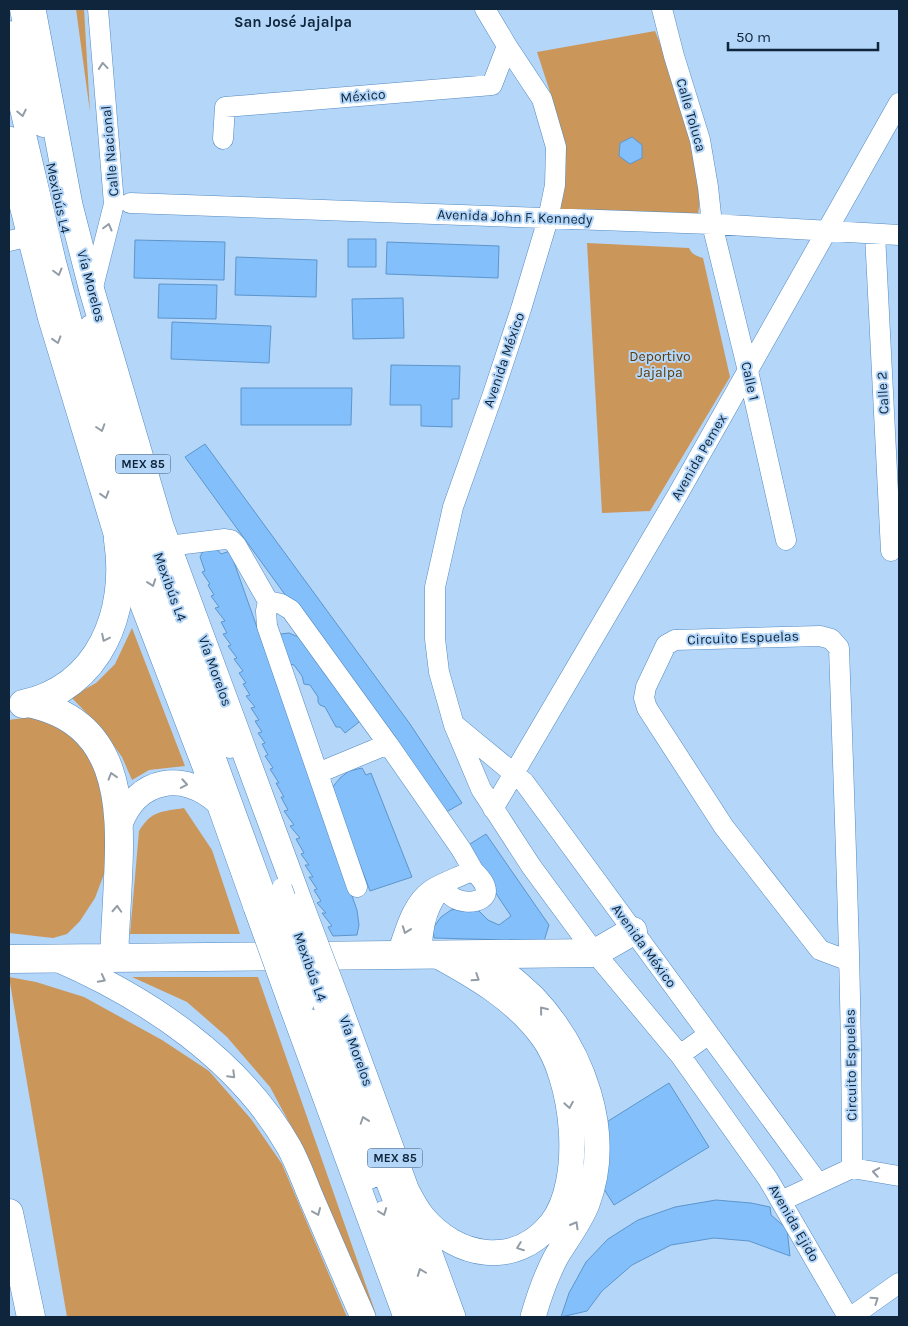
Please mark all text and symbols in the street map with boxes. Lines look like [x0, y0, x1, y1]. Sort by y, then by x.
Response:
district label: San José Jajalpa [234, 13, 352, 31]
scale bar [728, 20, 878, 52]
text: 50 m [736, 28, 771, 46]
one-way arrow [98, 61, 109, 69]
street label: Calle Toluca [672, 76, 710, 154]
street label: México [340, 86, 386, 106]
street label: Calle Nacional [98, 105, 122, 197]
one-way arrow [16, 109, 26, 118]
street label: Mexibús L4 [42, 161, 74, 235]
street label: Avenida John F. Kennedy [437, 206, 593, 228]
one-way arrow [103, 223, 113, 232]
street label: Vía Morelos [73, 248, 109, 324]
one-way arrow [53, 267, 63, 275]
street label: Avenida México [480, 310, 528, 410]
one-way arrow [51, 335, 61, 343]
park label: Deportivo Jajalpa [629, 348, 691, 381]
street label: Calle 1 [737, 360, 763, 402]
street label: Calle 2 [873, 371, 893, 415]
street label: Avenida Pemex [668, 411, 730, 503]
one-way arrow [96, 424, 106, 432]
road number: MEX 85 [116, 454, 170, 474]
one-way arrow [99, 490, 109, 499]
street label: Mexibús L4 [150, 550, 190, 624]
one-way arrow [146, 578, 156, 587]
street label: Circuito Espuelas [687, 628, 799, 648]
one-way arrow [101, 633, 111, 642]
street label: Vía Morelos [194, 633, 236, 709]
one-way arrow [107, 773, 117, 781]
one-way arrow [180, 779, 189, 789]
street label: Avenida México [608, 901, 680, 991]
one-way arrow [111, 905, 122, 913]
one-way arrow [402, 925, 412, 934]
street label: Mexibús L4 [290, 930, 330, 1004]
one-way arrow [470, 972, 480, 981]
one-way arrow [96, 973, 105, 983]
one-way arrow [540, 1007, 549, 1016]
street label: Circuito Espuelas [842, 1009, 860, 1121]
street label: Vía Morelos [335, 1013, 377, 1089]
one-way arrow [226, 1069, 235, 1078]
one-way arrow [563, 1100, 573, 1109]
one-way arrow [360, 1116, 370, 1124]
road number: MEX 85 [368, 1148, 422, 1168]
one-way arrow [871, 1168, 880, 1178]
street label: Avenida Ejido [765, 1181, 823, 1265]
one-way arrow [311, 1207, 322, 1216]
one-way arrow [377, 1208, 387, 1216]
one-way arrow [568, 1222, 578, 1231]
one-way arrow [516, 1241, 525, 1251]
one-way arrow [417, 1268, 427, 1277]
one-way arrow [869, 1297, 879, 1306]

